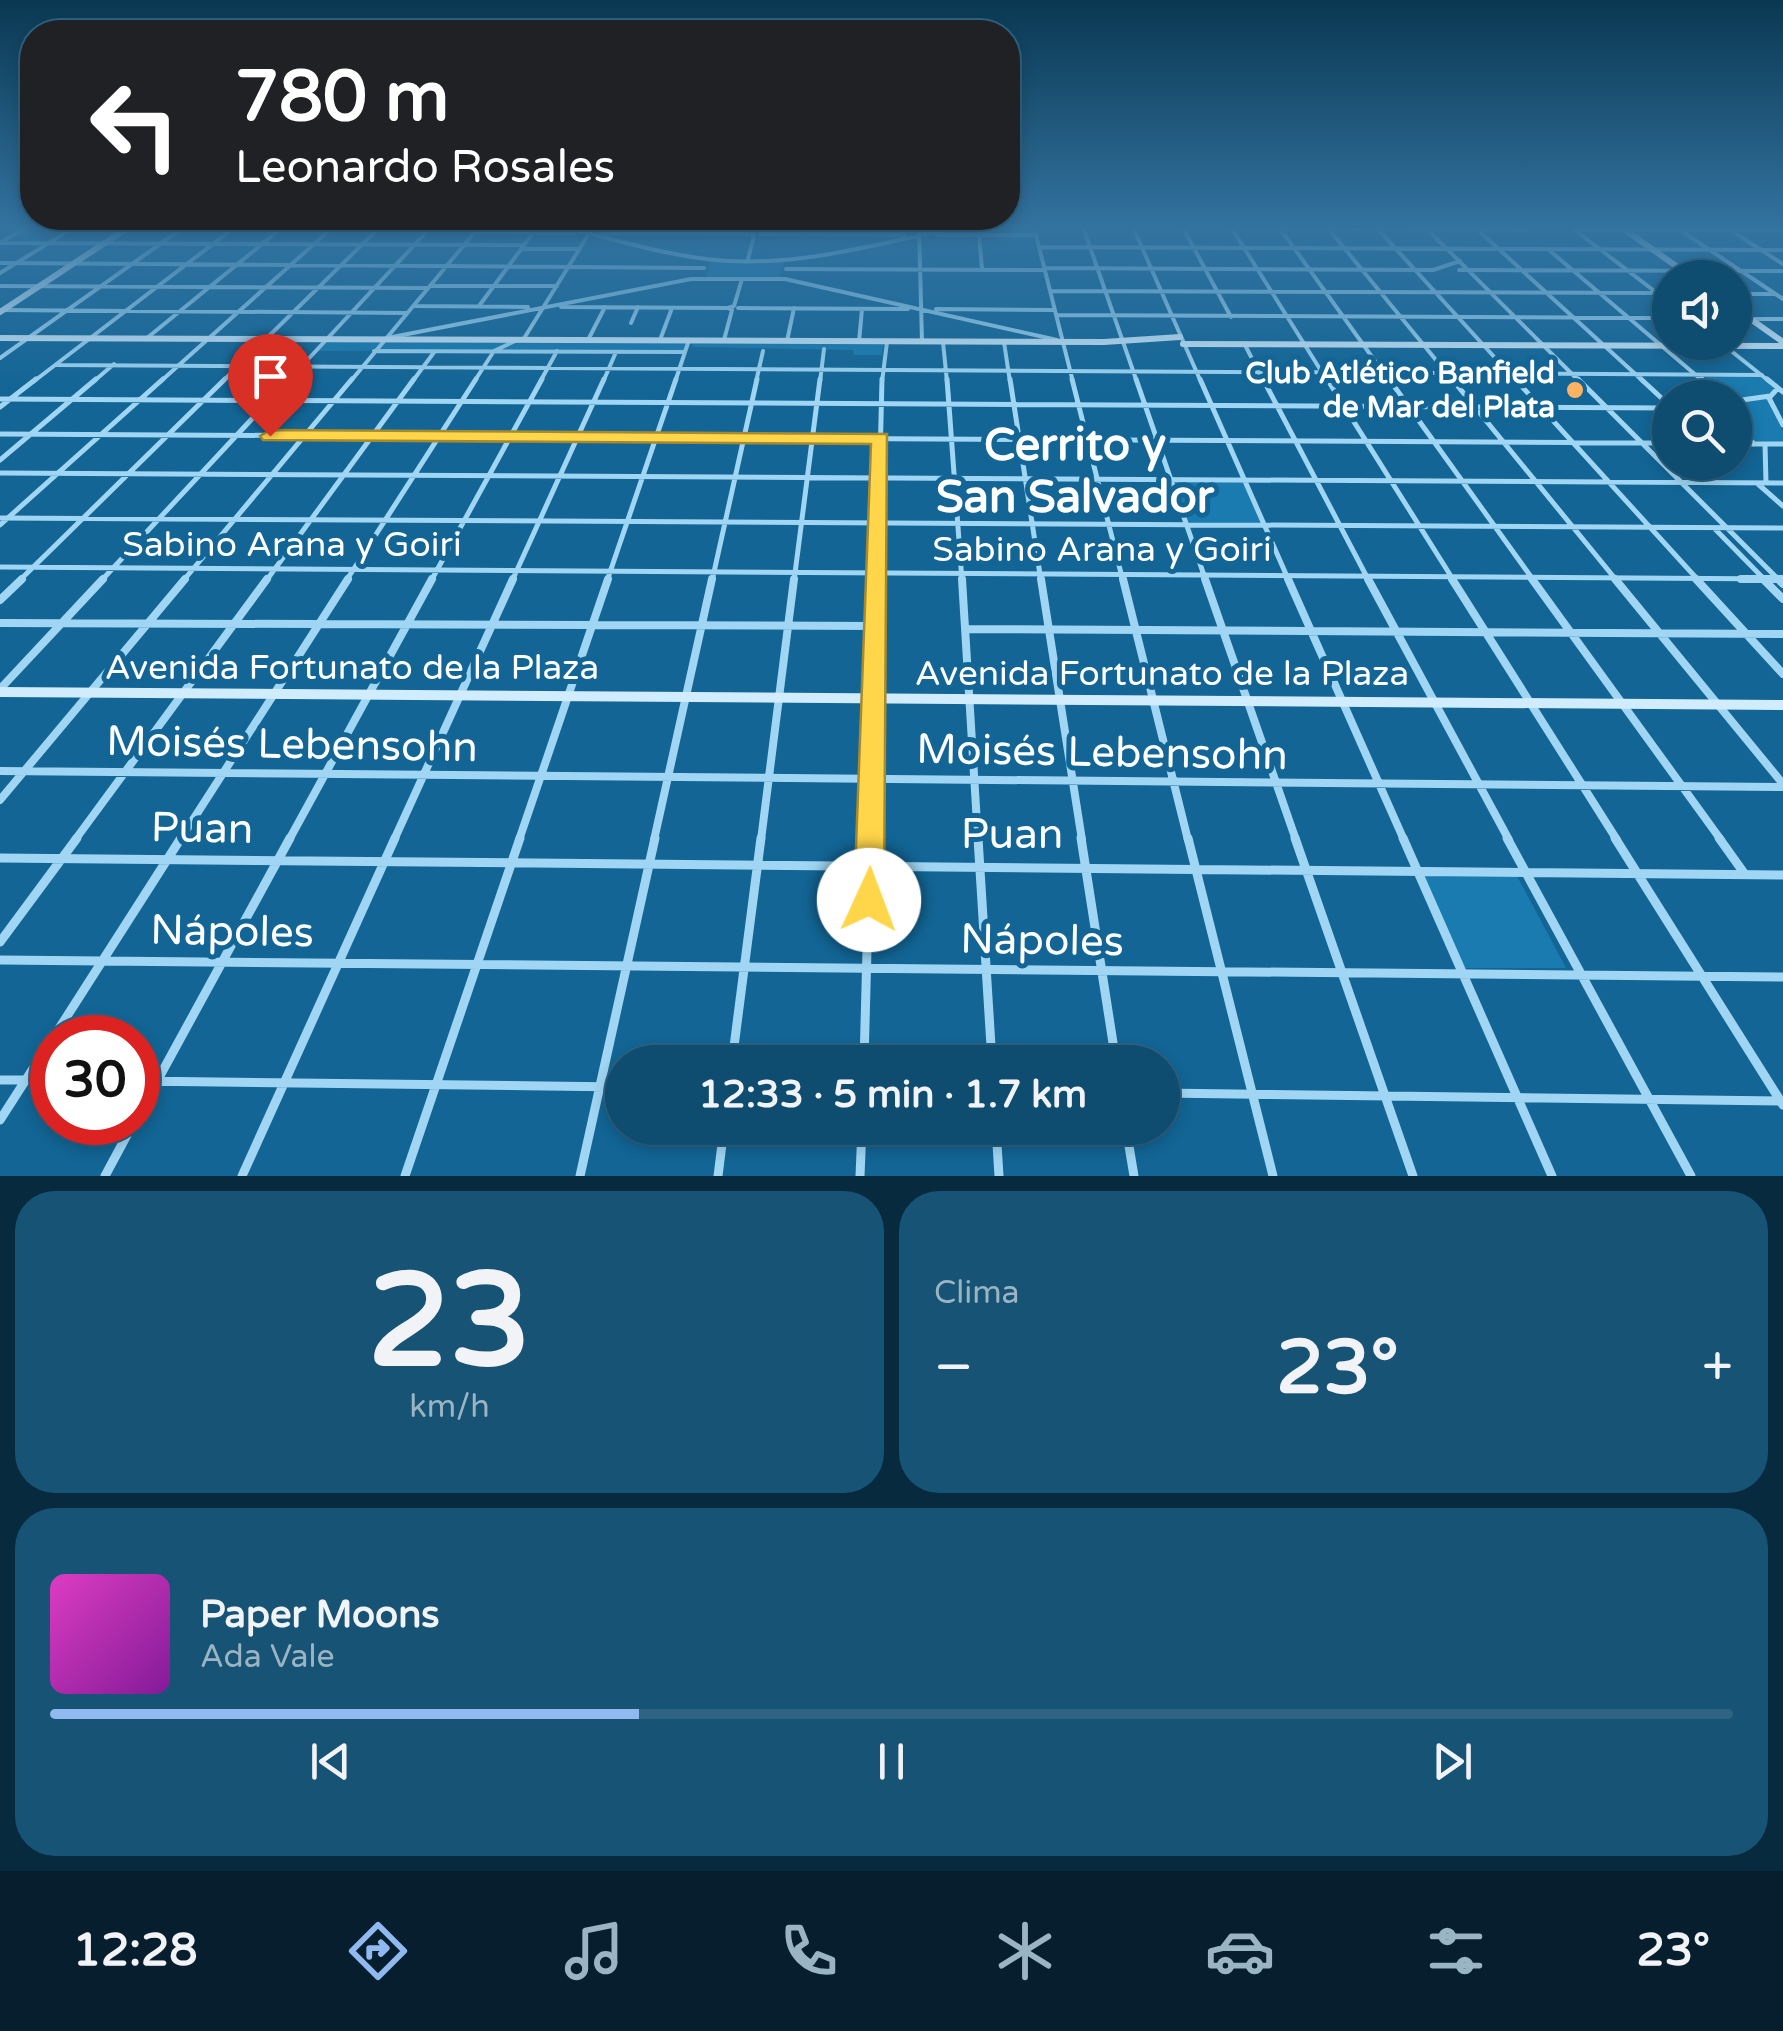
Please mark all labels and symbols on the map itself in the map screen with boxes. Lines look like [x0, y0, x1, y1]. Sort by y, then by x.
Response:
pin [228, 334, 313, 437]
place label: Club Atlético Banfield de Mar del Plata [1245, 355, 1555, 426]
marker: Club Atlético Banfield de Mar del Plata [1564, 379, 1586, 401]
district label: Cerrito y San Salvador [936, 419, 1215, 525]
street label: Sabino Arana y Goiri [122, 524, 462, 566]
street label: Sabino Arana y Goiri [932, 529, 1272, 571]
street label: Avenida Fortunato de la Plaza [105, 647, 599, 689]
street label: Avenida Fortunato de la Plaza [915, 653, 1409, 695]
street label: Moisés Lebensohn [106, 716, 478, 773]
street label: Moisés Lebensohn [916, 724, 1288, 781]
street label: Puan [150, 802, 254, 855]
street label: Puan [961, 809, 1063, 860]
position arrow [817, 848, 921, 952]
street label: Nápoles [150, 905, 314, 958]
street label: Nápoles [960, 914, 1124, 967]
speed limit sign: 30 [30, 1015, 160, 1145]

